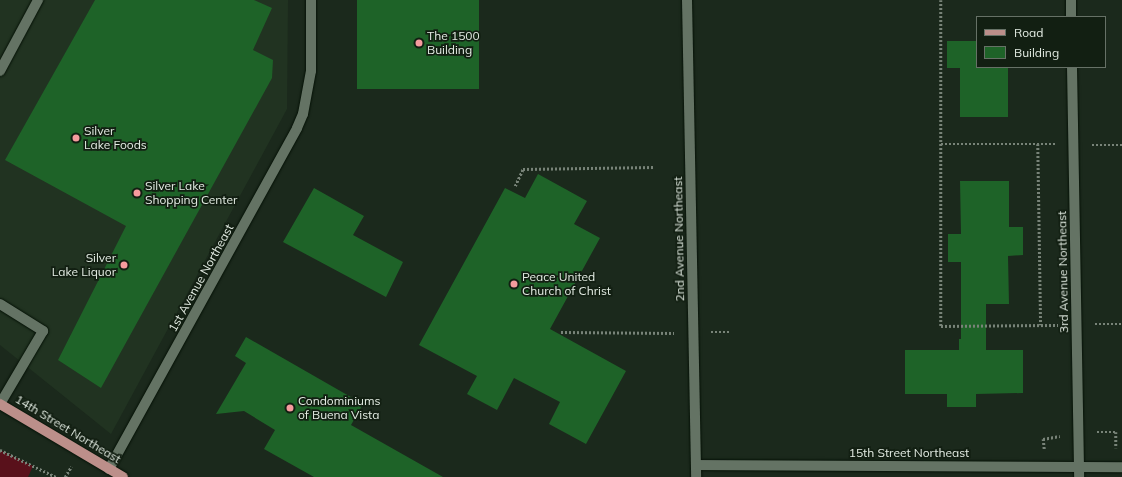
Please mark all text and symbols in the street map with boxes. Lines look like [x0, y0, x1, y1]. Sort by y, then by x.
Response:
legend [976, 16, 1106, 68]
text: Road [1014, 25, 1043, 40]
place label: The 1500 Building [427, 29, 480, 57]
marker: The 1500 Building [414, 38, 424, 48]
text: Building [1014, 45, 1059, 60]
place label: Silver Lake Foods [84, 124, 147, 152]
marker: Silver Lake Foods [71, 133, 81, 143]
street label: 2nd Avenue Northeast [671, 176, 687, 302]
place label: Silver Lake Shopping Center [145, 179, 237, 207]
marker: Silver Lake Shopping Center [132, 188, 142, 198]
street label: 3rd Avenue Northeast [1055, 211, 1071, 333]
street label: 1st Avenue Northeast [165, 222, 237, 334]
place label: Silver Lake Liquor [52, 251, 116, 279]
marker: Silver Lake Liquor [119, 260, 129, 270]
place label: Peace United Church of Christ [522, 270, 611, 298]
marker: Peace United Church of Christ [509, 279, 519, 289]
street label: 14th Street Northeast [13, 392, 123, 466]
place label: Condominiums of Buena Vista [298, 394, 380, 422]
marker: Condominiums of Buena Vista [285, 403, 295, 413]
street label: 15th Street Northeast [849, 446, 969, 460]

